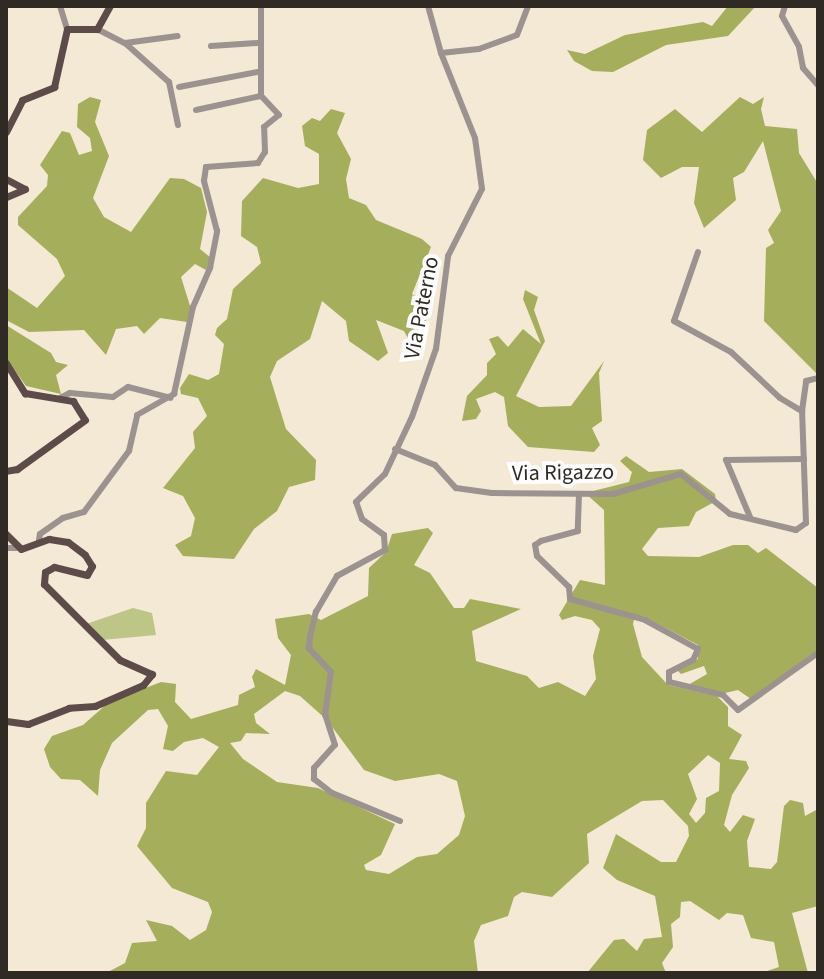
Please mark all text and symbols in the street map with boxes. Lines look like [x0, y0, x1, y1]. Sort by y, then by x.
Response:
street label: Via Paterno [399, 254, 445, 362]
street label: Via Rigazzo [512, 459, 614, 487]

